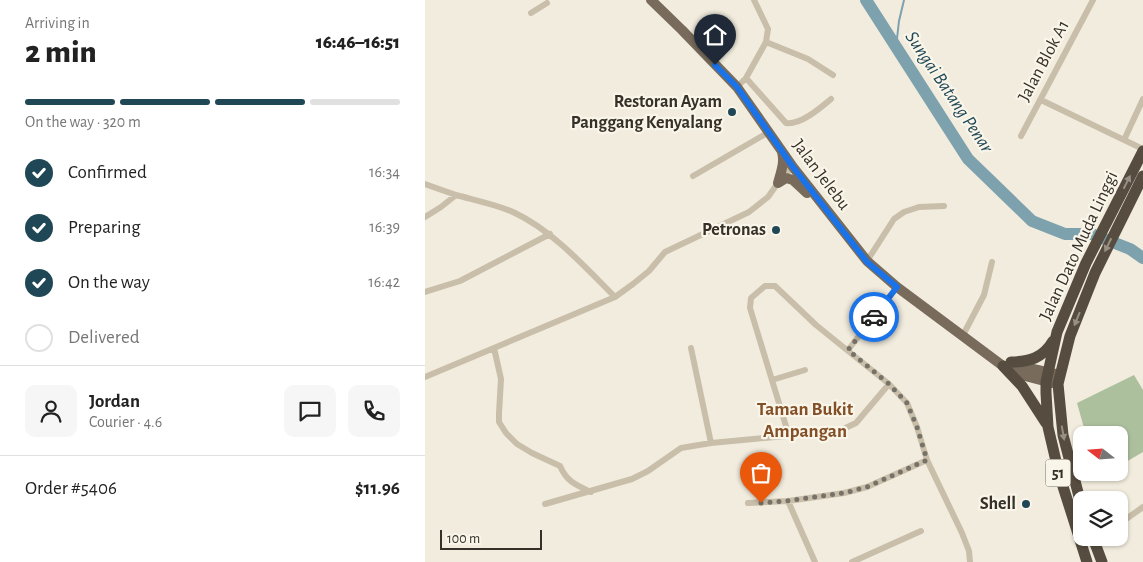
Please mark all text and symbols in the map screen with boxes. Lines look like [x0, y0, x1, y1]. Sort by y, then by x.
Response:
pin [694, 14, 736, 65]
text: Arriving in [25, 15, 90, 31]
street label: Jalan Blok A1 [1015, 17, 1073, 105]
icon: home [701, 21, 729, 49]
water label: Sungai Batang Penar [902, 28, 997, 157]
text: 16:46–16:51 [316, 33, 400, 52]
text: 2 min [25, 36, 97, 68]
place label: Restoran Ayam Panggang Kenyalang [571, 93, 723, 132]
marker: Restoran Ayam Panggang Kenyalang [726, 106, 738, 118]
text: On the way · 320 m [25, 114, 141, 130]
street label: Jalan Jelebu [789, 136, 853, 214]
icon: check [25, 159, 53, 187]
text: Confirmed [68, 163, 147, 182]
text: 16:34 [369, 164, 400, 180]
street label: Jalan Dato Muda Linggi [1037, 169, 1121, 323]
one-way arrow [1123, 175, 1131, 189]
icon: check [25, 214, 53, 242]
text: Preparing [68, 218, 141, 237]
text: 16:39 [369, 219, 400, 235]
place label: Petronas [702, 221, 766, 239]
marker: Petronas [770, 224, 782, 236]
one-way arrow [1104, 238, 1112, 252]
icon: check [25, 269, 53, 297]
text: On the way [68, 273, 150, 292]
text: 16:42 [368, 274, 400, 290]
courier [849, 292, 899, 342]
icon: car [860, 303, 888, 331]
one-way arrow [1073, 311, 1080, 326]
text: Delivered [68, 328, 140, 347]
button: person [25, 385, 77, 437]
button: chat [284, 385, 336, 437]
button: phone [348, 385, 400, 437]
text: Jordan [89, 392, 140, 411]
district label: Taman Bukit Ampangan [757, 400, 854, 441]
text: Courier · 4.6 [89, 414, 162, 430]
one-way arrow [1060, 425, 1068, 441]
north arrow [1073, 426, 1127, 481]
map controls [1073, 426, 1128, 546]
pin [740, 452, 782, 503]
icon: bag [747, 459, 775, 487]
road number: 51 [1045, 459, 1071, 486]
text: Order #5406 [25, 479, 117, 498]
text: $11.96 [355, 479, 400, 498]
button: layers [1073, 491, 1128, 546]
place label: Shell [980, 495, 1016, 513]
marker: Shell [1020, 498, 1032, 510]
scale bar [440, 527, 543, 550]
text: 100 m [447, 532, 480, 546]

